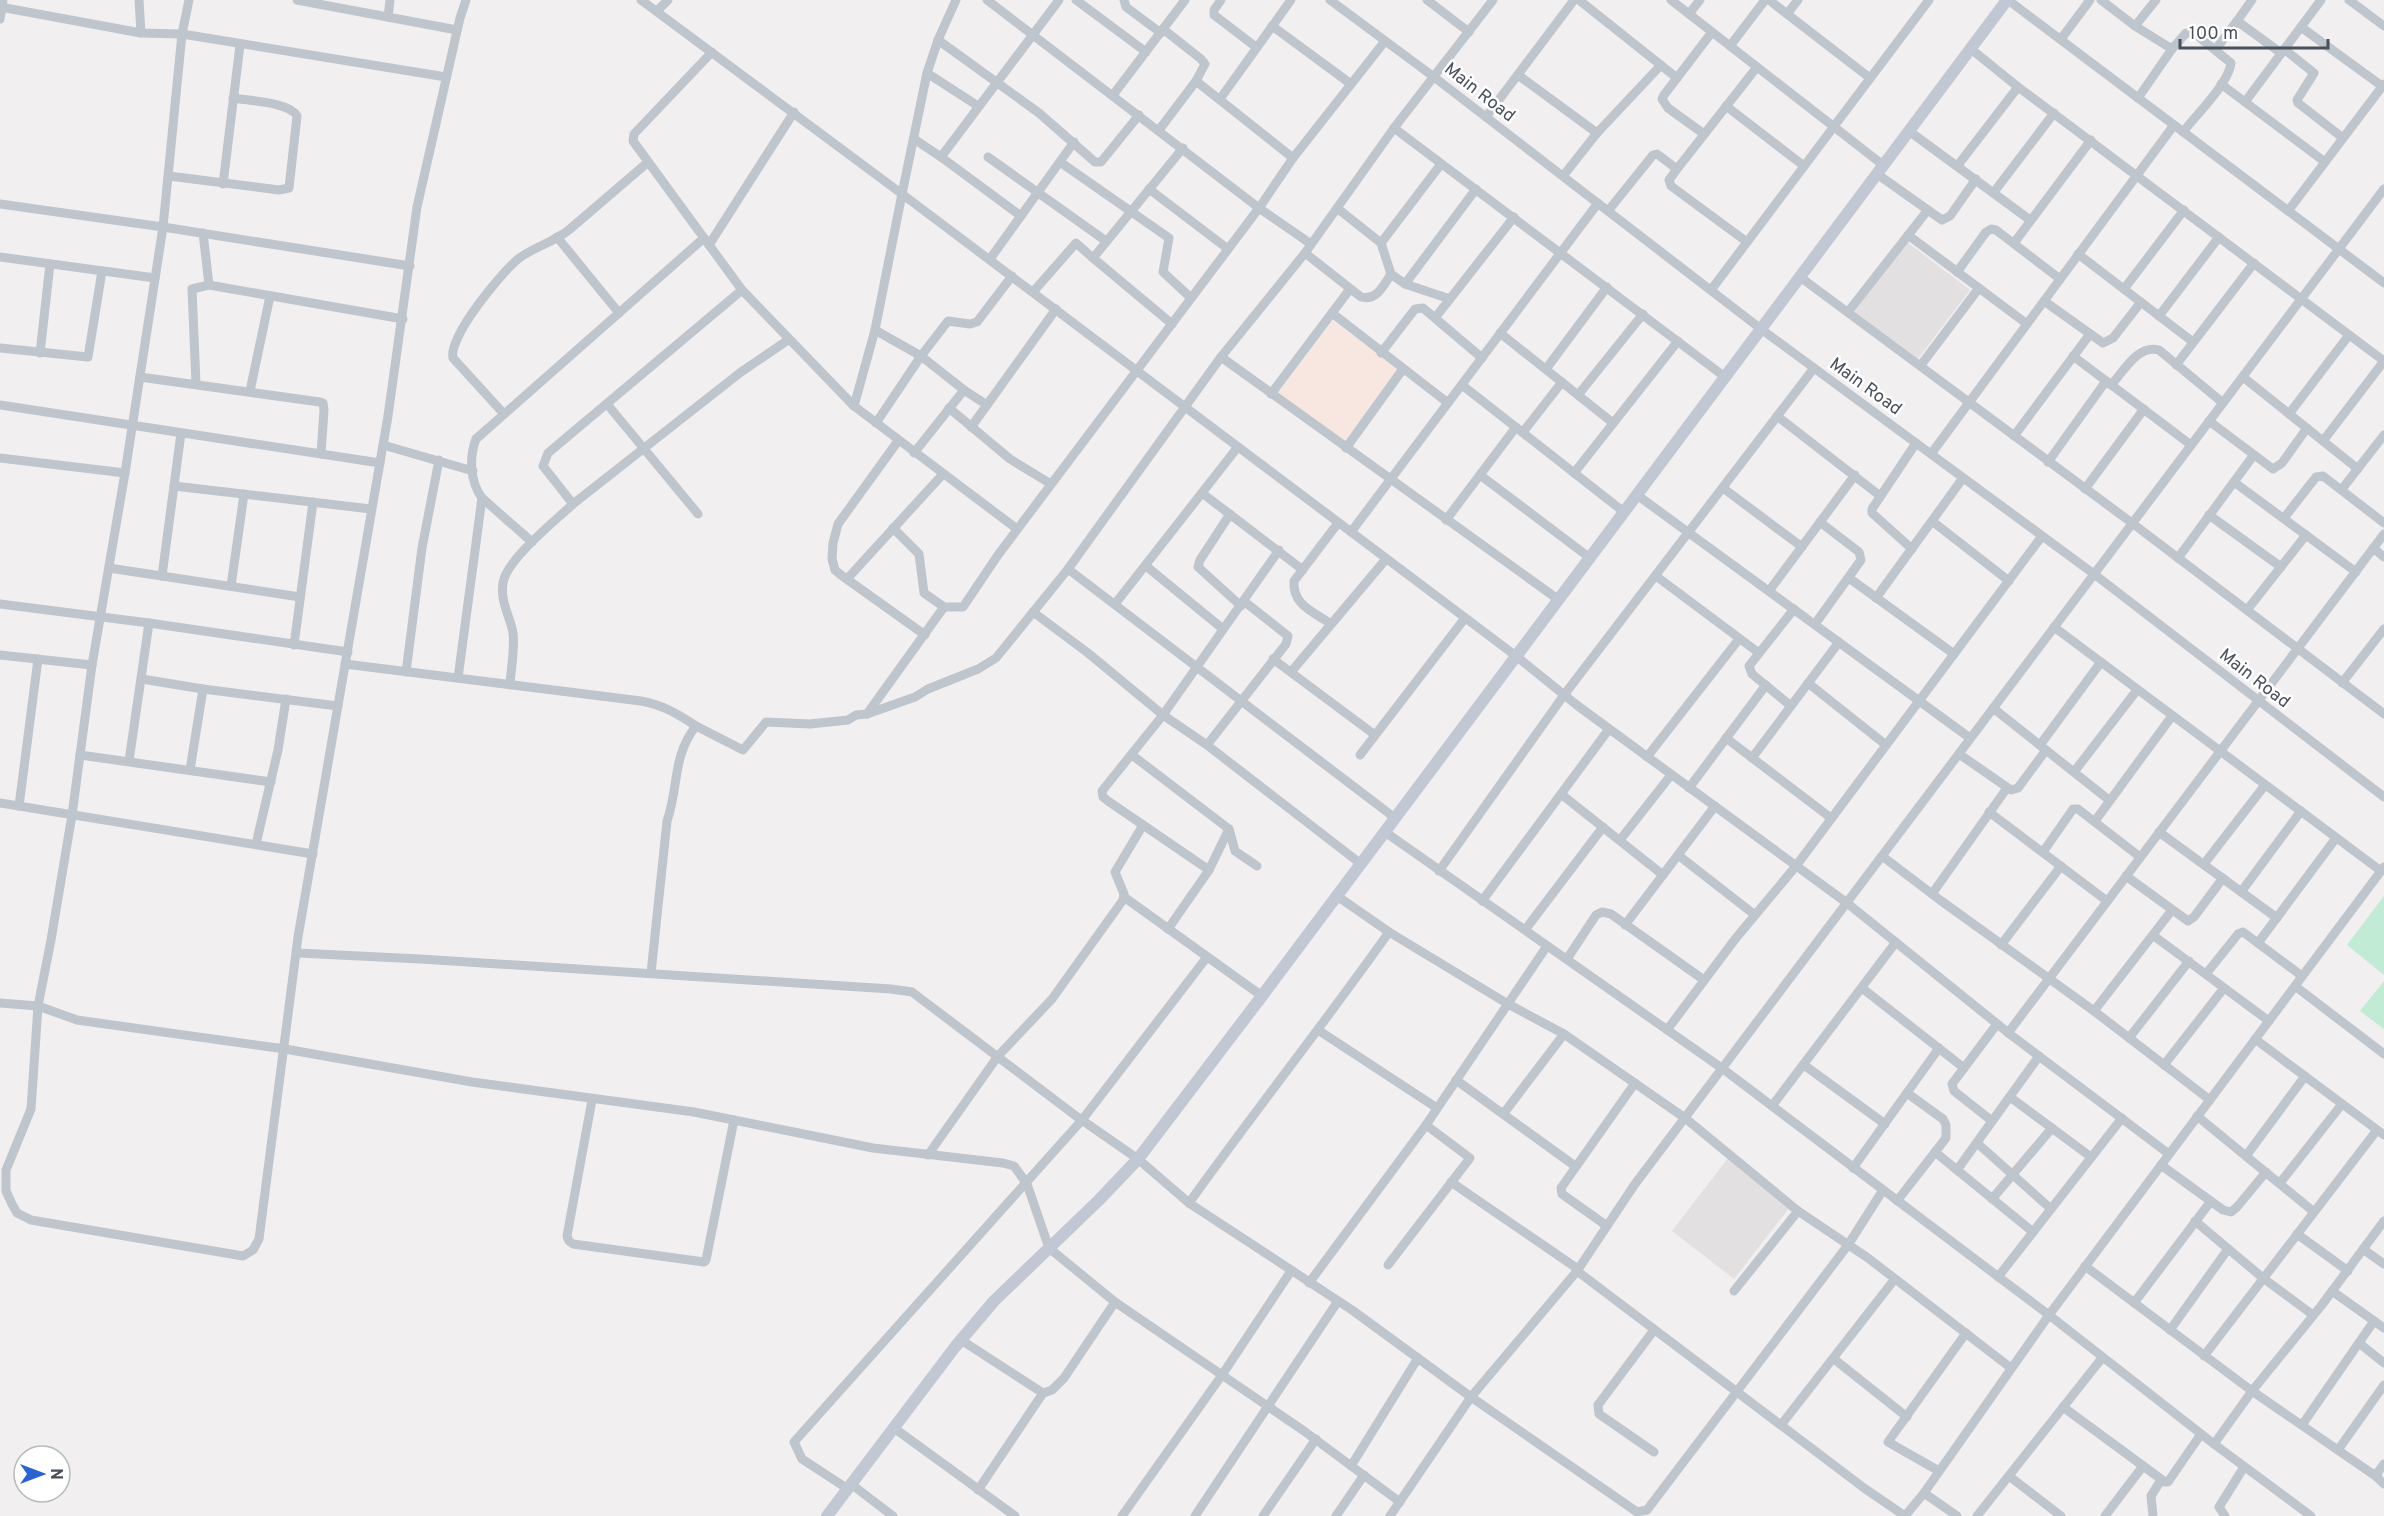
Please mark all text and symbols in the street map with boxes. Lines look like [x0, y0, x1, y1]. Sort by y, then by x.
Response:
scale bar [2180, 12, 2328, 50]
text: 100 m [2189, 23, 2238, 46]
street label: Main Road [1439, 58, 1519, 128]
street label: Main Road [1824, 353, 1906, 421]
street label: Main Road [2214, 644, 2294, 714]
north arrow [12, 1444, 72, 1504]
text: N [45, 1468, 65, 1480]

